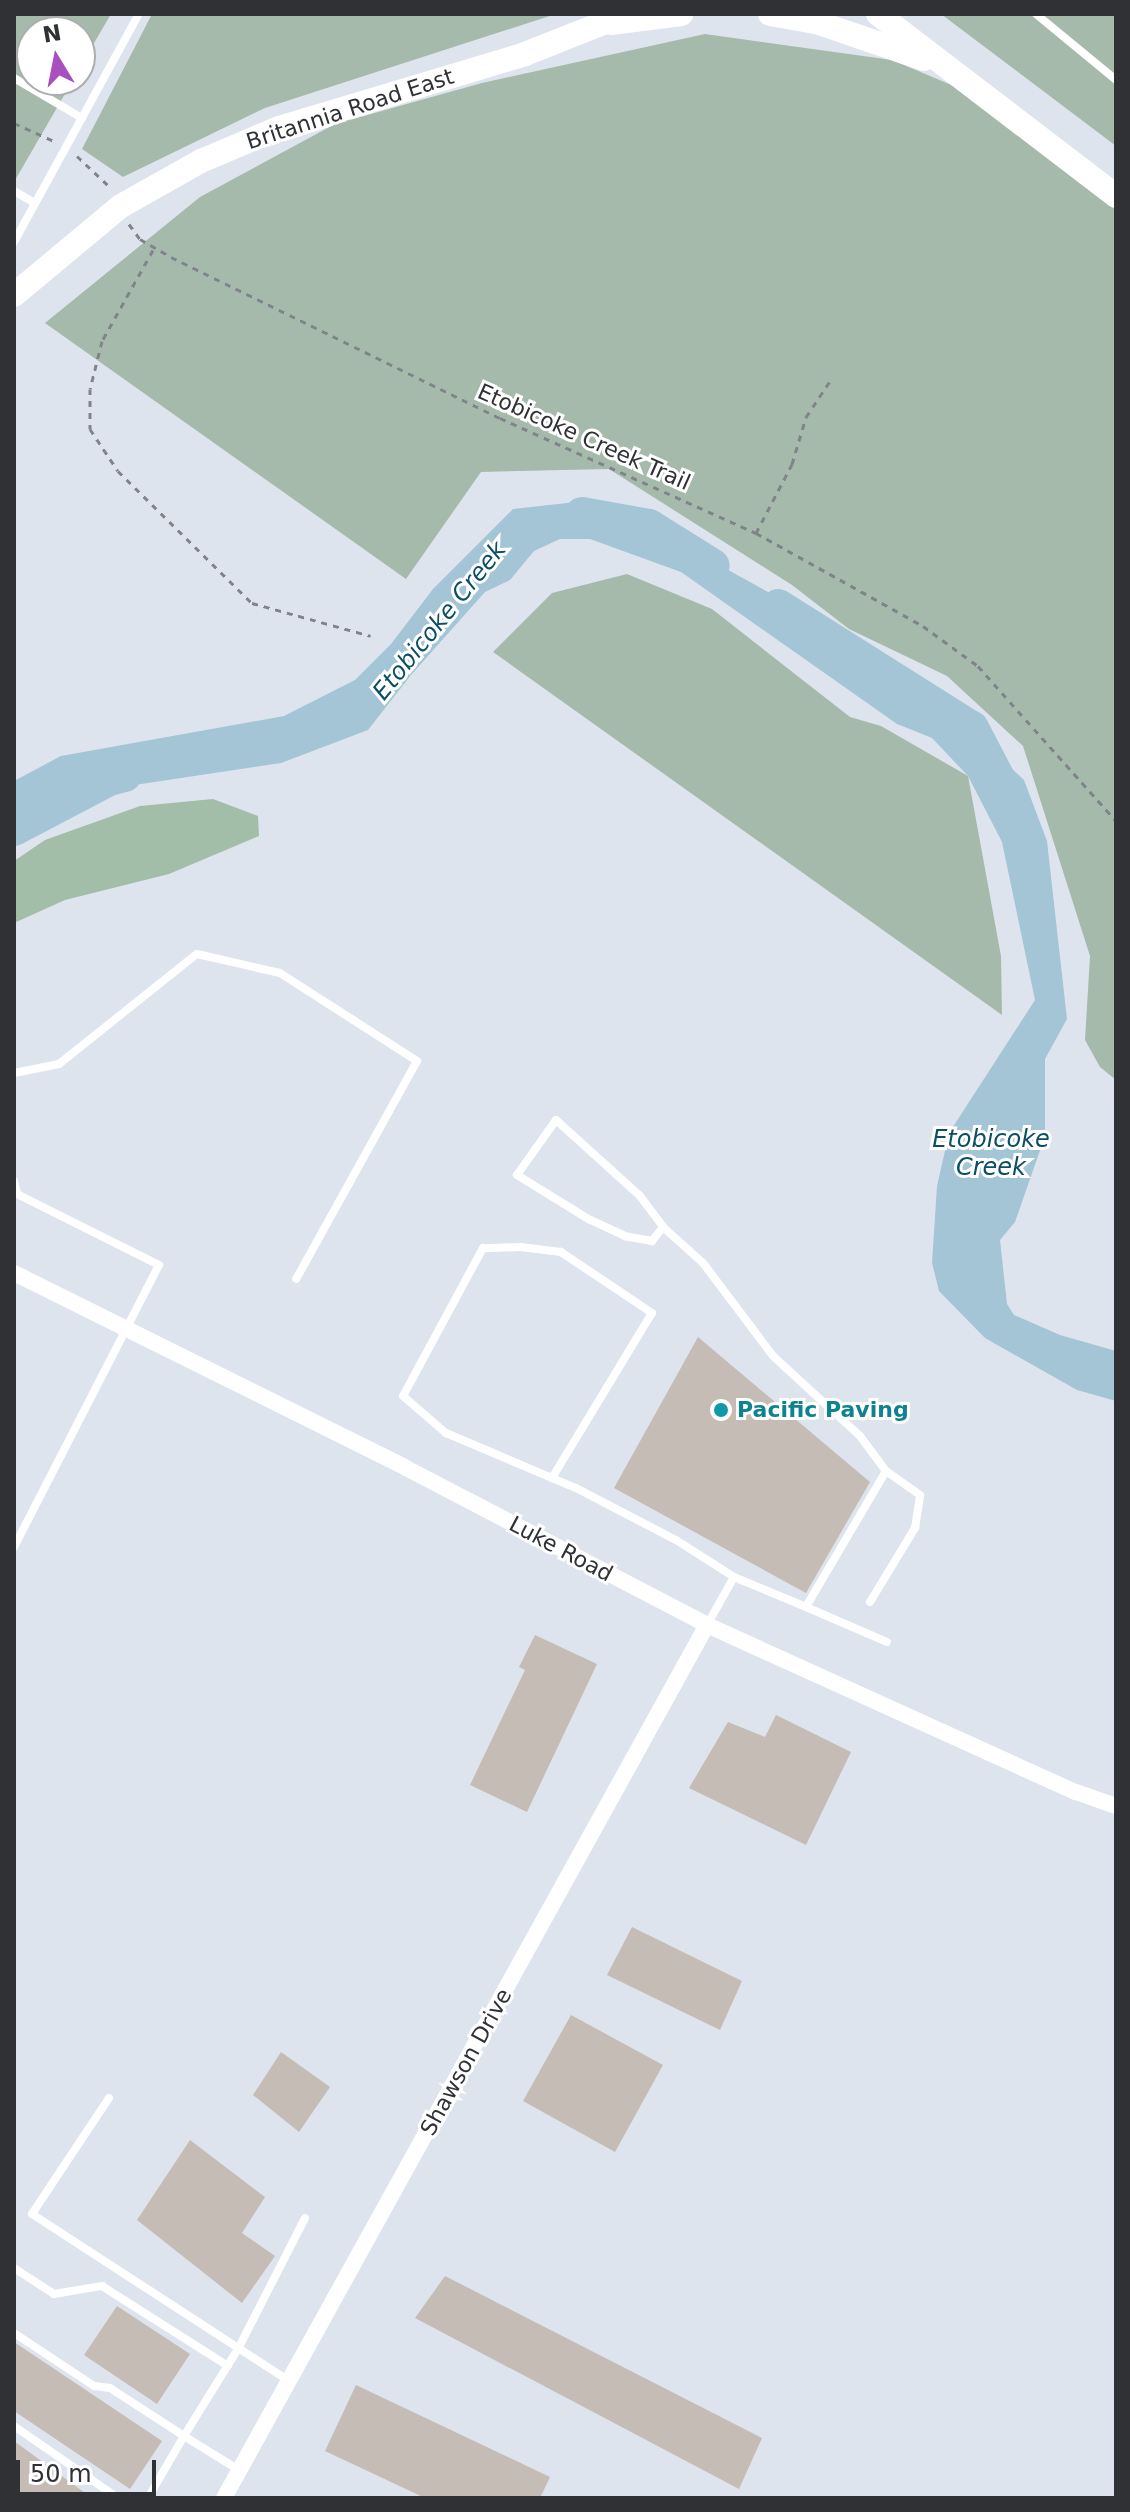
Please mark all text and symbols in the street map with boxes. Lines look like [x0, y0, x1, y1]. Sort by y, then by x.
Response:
north arrow [16, 16, 96, 96]
text: N [41, 20, 63, 48]
street label: Britannia Road East [243, 63, 457, 155]
street label: Etobicoke Creek Trail [474, 378, 694, 496]
water label: Etobicoke Creek [367, 536, 513, 706]
water label: Etobicoke Creek [932, 1126, 1050, 1182]
place label: Pacific Paving [737, 1397, 909, 1423]
marker: Pacific Paving [712, 1401, 730, 1419]
street label: Luke Road [505, 1511, 617, 1587]
street label: Shawson Drive [415, 1984, 517, 2140]
scale bar [20, 2444, 160, 2494]
text: 50 m [30, 2460, 92, 2488]

